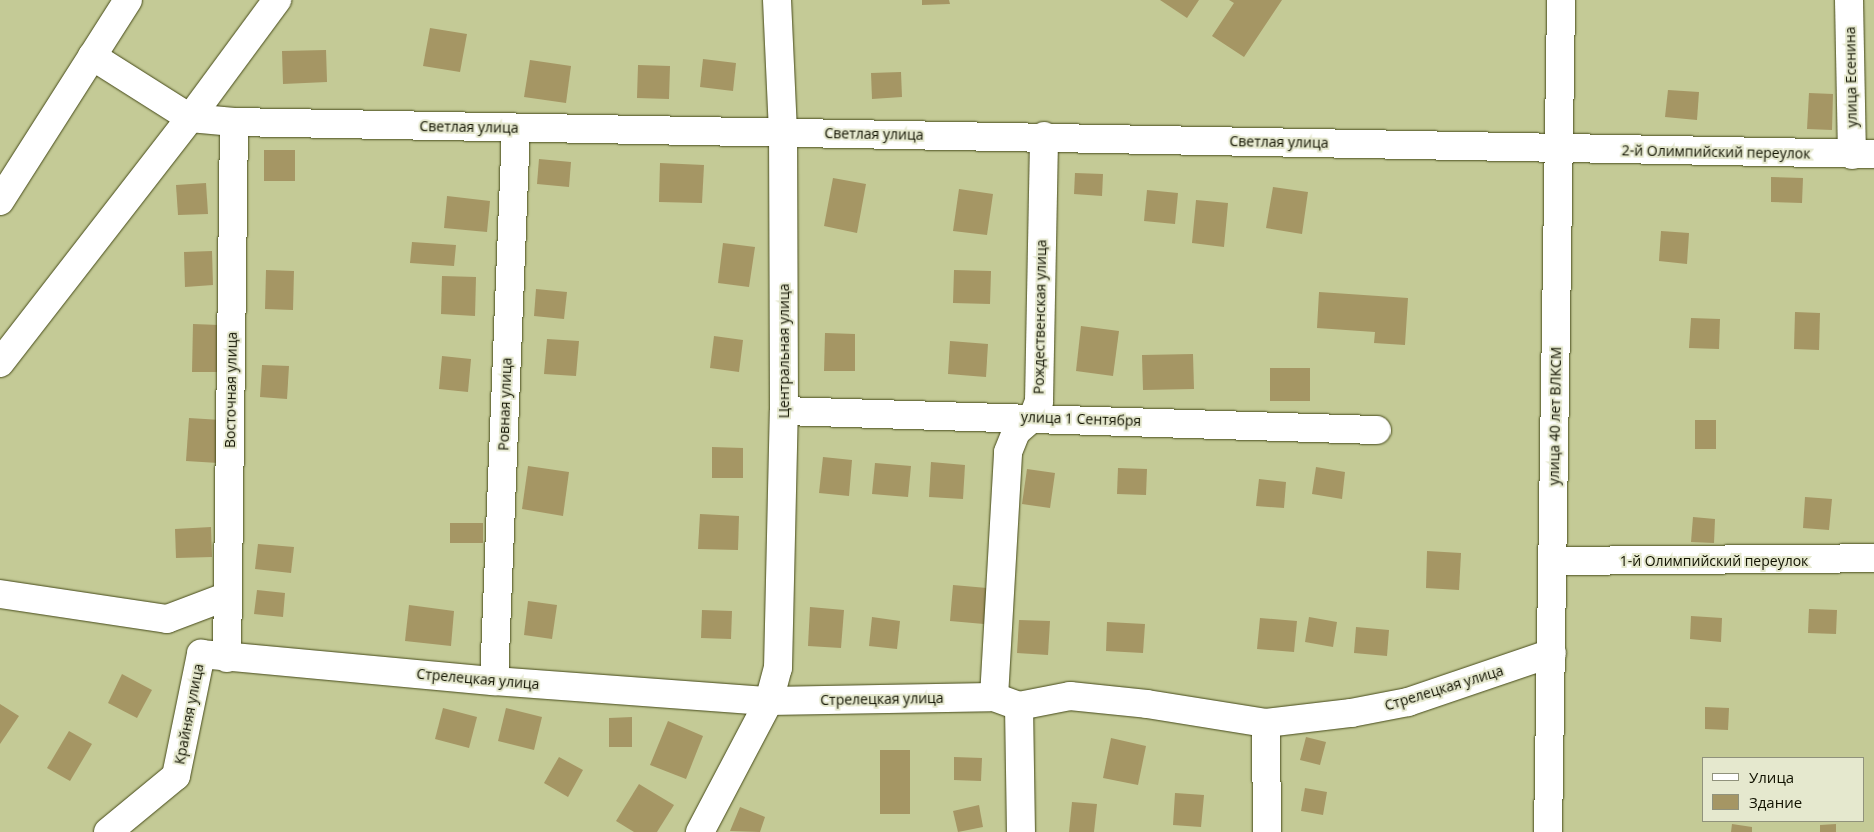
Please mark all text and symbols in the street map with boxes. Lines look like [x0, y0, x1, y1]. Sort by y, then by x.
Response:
street label: улица Есенина [1842, 26, 1860, 128]
street label: Светлая улица [419, 118, 519, 136]
street label: Светлая улица [824, 125, 924, 143]
street label: Светлая улица [1229, 133, 1329, 151]
street label: 2-й Олимпийский переулок [1622, 142, 1810, 162]
street label: Рождественская улица [1030, 240, 1050, 394]
street label: Центральная улица [776, 284, 792, 418]
street label: Восточная улица [222, 332, 240, 448]
street label: улица 40 лет ВЛКСМ [1545, 347, 1565, 485]
street label: Ровная улица [495, 357, 515, 451]
street label: улица 1 Сентября [1021, 409, 1141, 429]
street label: 1-й Олимпийский переулок [1620, 553, 1808, 569]
street label: Крайняя улица [171, 662, 207, 766]
street label: Стрелецкая улица [1383, 662, 1505, 714]
street label: Стрелецкая улица [416, 665, 540, 693]
street label: Стрелецкая улица [820, 690, 944, 708]
legend [1702, 757, 1864, 822]
text: Улица [1749, 767, 1794, 787]
text: Здание [1749, 792, 1802, 812]

